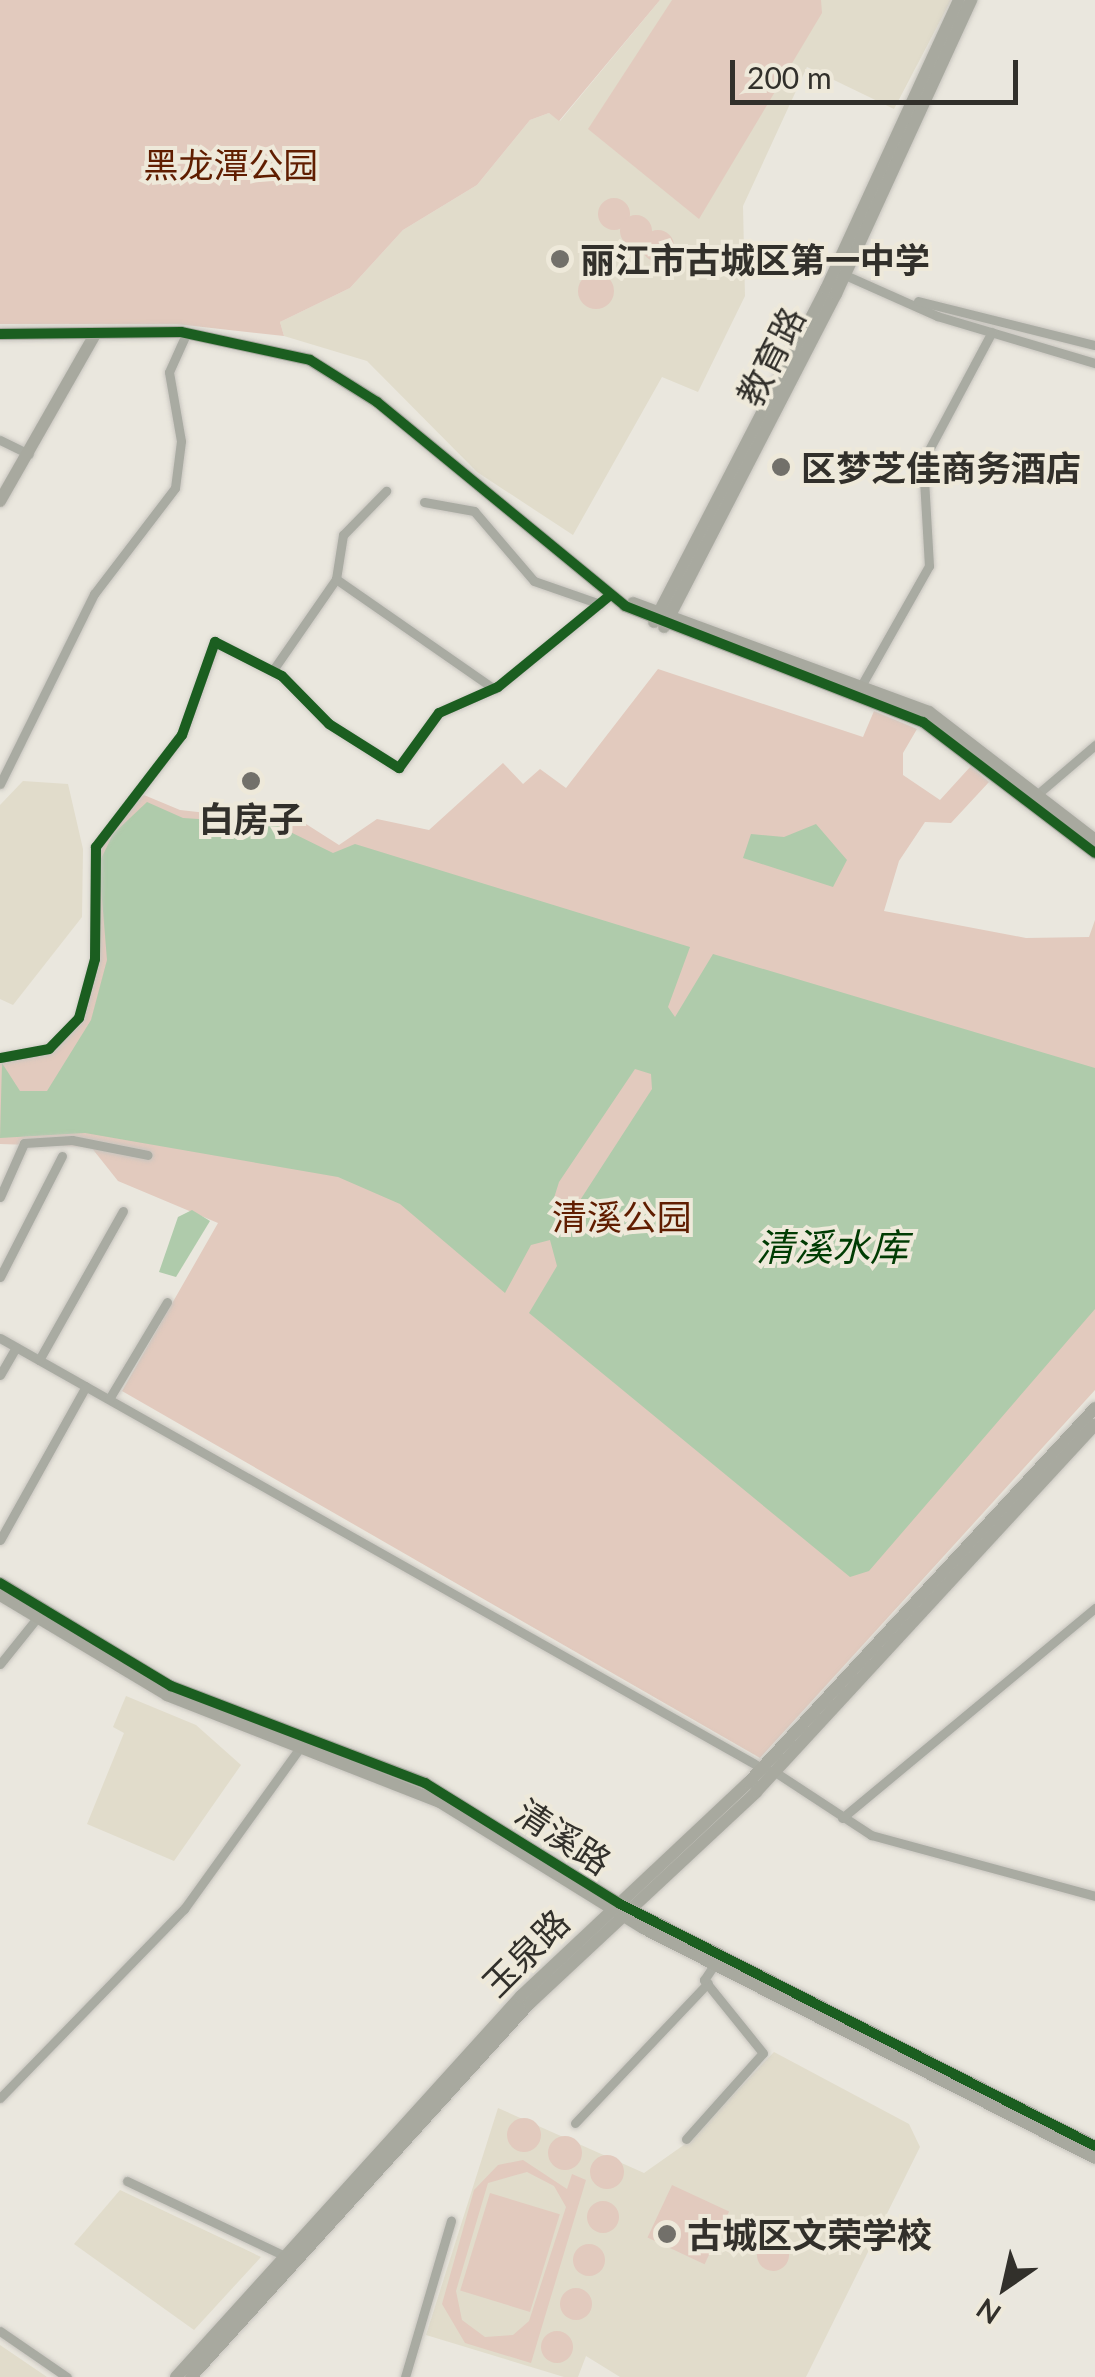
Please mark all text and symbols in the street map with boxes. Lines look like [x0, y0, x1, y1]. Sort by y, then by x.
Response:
scale bar [735, 40, 1022, 102]
text: 200 m [747, 59, 832, 95]
park label: 黑龙潭公园 [144, 143, 318, 185]
place label: 丽江市古城区第一中学 [580, 238, 930, 280]
marker: 丽江市古城区第一中学 [549, 248, 571, 270]
street label: 教育路 [727, 300, 813, 412]
place label: 区梦芝佳商务酒店 [801, 446, 1081, 488]
marker: 区梦芝佳商务酒店 [770, 456, 792, 478]
marker: 白房子 [240, 770, 262, 792]
place label: 白房子 [199, 797, 303, 839]
park label: 清溪公园 [552, 1195, 692, 1237]
water label: 清溪水库 [756, 1224, 908, 1270]
street label: 清溪路 [509, 1790, 619, 1882]
street label: 玉泉路 [473, 1900, 577, 2004]
place label: 古城区文荣学校 [687, 2213, 932, 2255]
marker: 古城区文荣学校 [656, 2223, 678, 2245]
north arrow [955, 2237, 1055, 2337]
text: N [970, 2292, 1007, 2332]

